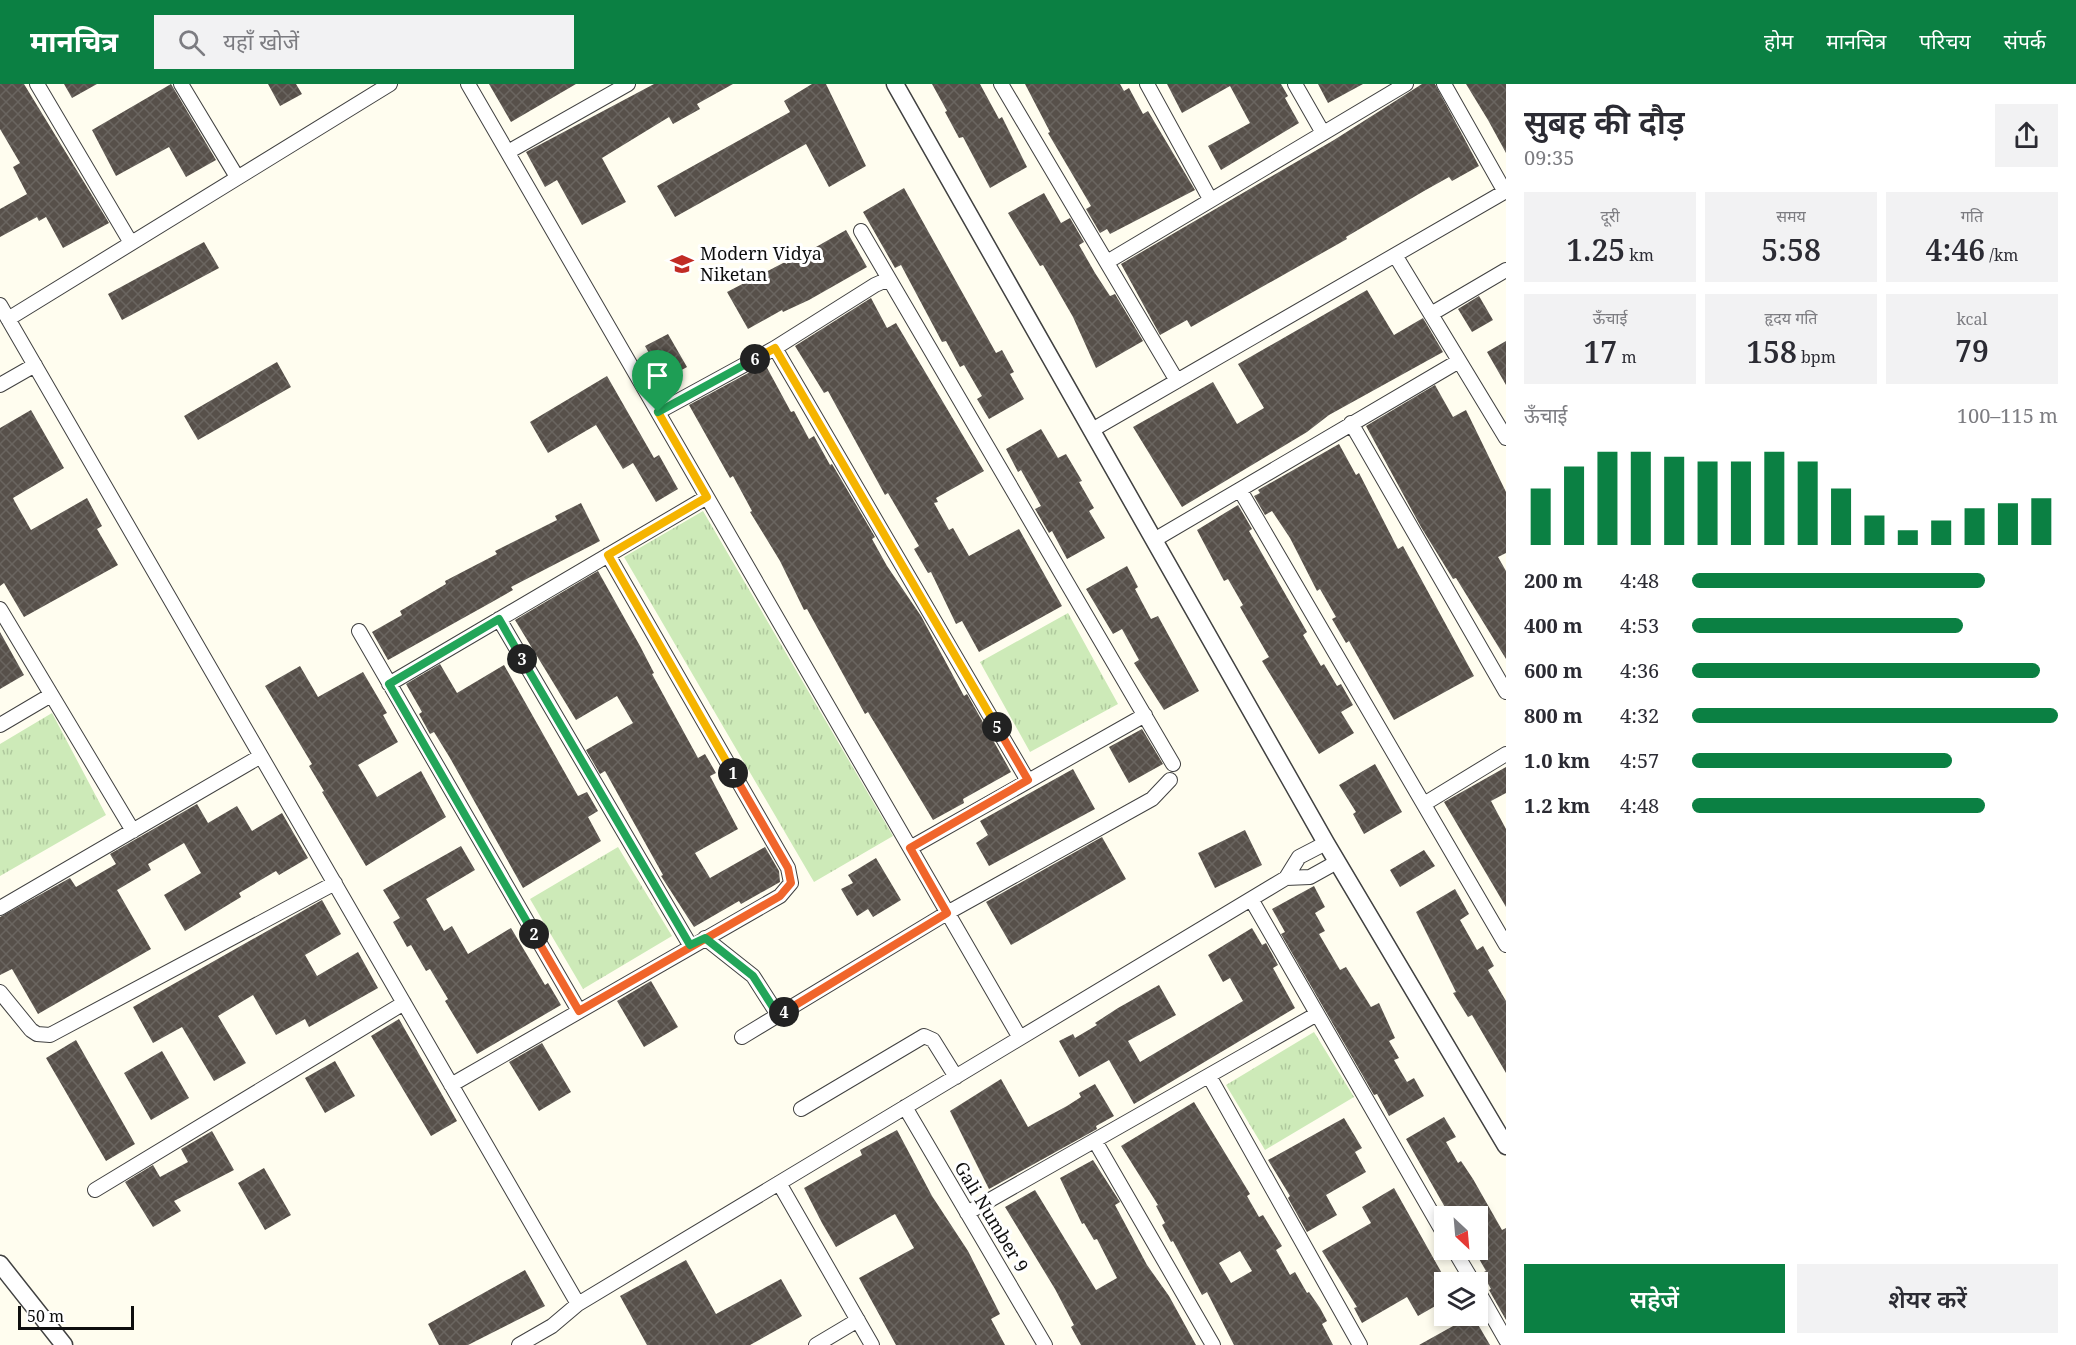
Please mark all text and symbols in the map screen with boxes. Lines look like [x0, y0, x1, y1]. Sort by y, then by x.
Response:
search box [154, 15, 574, 69]
text: मानचित्र [30, 22, 118, 60]
icon: search [175, 26, 208, 59]
text: यहाँ खोजें [223, 26, 299, 56]
text: होम [1764, 27, 1793, 55]
text: मानचित्र [1826, 27, 1886, 55]
text: परिचय [1919, 27, 1971, 55]
text: संपर्क [2004, 27, 2046, 55]
text: सुबह की दौड़ [1524, 99, 1685, 144]
button: share [1995, 104, 2058, 167]
text: 09:35 [1524, 144, 1574, 171]
text: दूरी [1600, 205, 1620, 227]
text: समय [1776, 205, 1806, 227]
text: गति [1961, 205, 1983, 227]
text: 1.25 [1566, 229, 1625, 270]
text: 5:58 [1761, 229, 1821, 270]
text: 4:46 [1926, 229, 1985, 270]
place label: Modern Vidya Niketan [700, 241, 822, 286]
text: km [1625, 244, 1654, 266]
text: /km [1985, 244, 2018, 266]
school or university icon: Modern Vidya Niketan [669, 251, 695, 277]
text: ऊँचाई [1593, 307, 1627, 329]
text: हृदय गति [1764, 307, 1818, 329]
text: kcal [1957, 308, 1987, 330]
text: 79 [1955, 330, 1989, 371]
text: 17 [1583, 331, 1617, 372]
text: 158 [1746, 331, 1797, 372]
pin: 6 [740, 344, 770, 374]
text: m [1617, 346, 1637, 368]
text: bpm [1797, 346, 1836, 368]
text: 6 [750, 348, 760, 370]
pin [632, 350, 683, 412]
icon: arrive [641, 359, 674, 392]
text: ऊँचाई [1524, 402, 1567, 429]
text: 100–115 m [1957, 402, 2058, 429]
text: 200 m [1524, 567, 1583, 594]
text: 4:48 [1620, 567, 1659, 594]
text: 400 m [1524, 612, 1583, 639]
text: 4:53 [1620, 612, 1659, 639]
pin: 3 [507, 644, 537, 674]
text: 3 [517, 648, 527, 670]
text: 600 m [1524, 657, 1583, 684]
text: 4:36 [1620, 657, 1659, 684]
text: 800 m [1524, 702, 1583, 729]
text: 4:32 [1620, 702, 1659, 729]
pin: 5 [982, 712, 1012, 742]
text: 5 [992, 716, 1002, 738]
text: 1.0 km [1524, 747, 1590, 774]
text: 4:57 [1620, 747, 1659, 774]
pin: 1 [718, 758, 748, 788]
text: 1 [728, 762, 738, 784]
text: 1.2 km [1524, 792, 1590, 819]
text: 4:48 [1620, 792, 1659, 819]
pin: 2 [519, 919, 549, 949]
text: 2 [529, 923, 539, 945]
pin: 4 [769, 997, 799, 1027]
text: 4 [779, 1001, 789, 1023]
street label: Gali Number 9 [949, 1157, 1034, 1276]
north arrow [1434, 1206, 1488, 1260]
map controls [1434, 1206, 1488, 1326]
button: सहेजें [1524, 1264, 1785, 1333]
button: शेयर करें [1797, 1264, 2058, 1333]
button: layers [1434, 1272, 1488, 1326]
scale bar [18, 1303, 134, 1330]
text: 50 m [27, 1305, 64, 1327]

